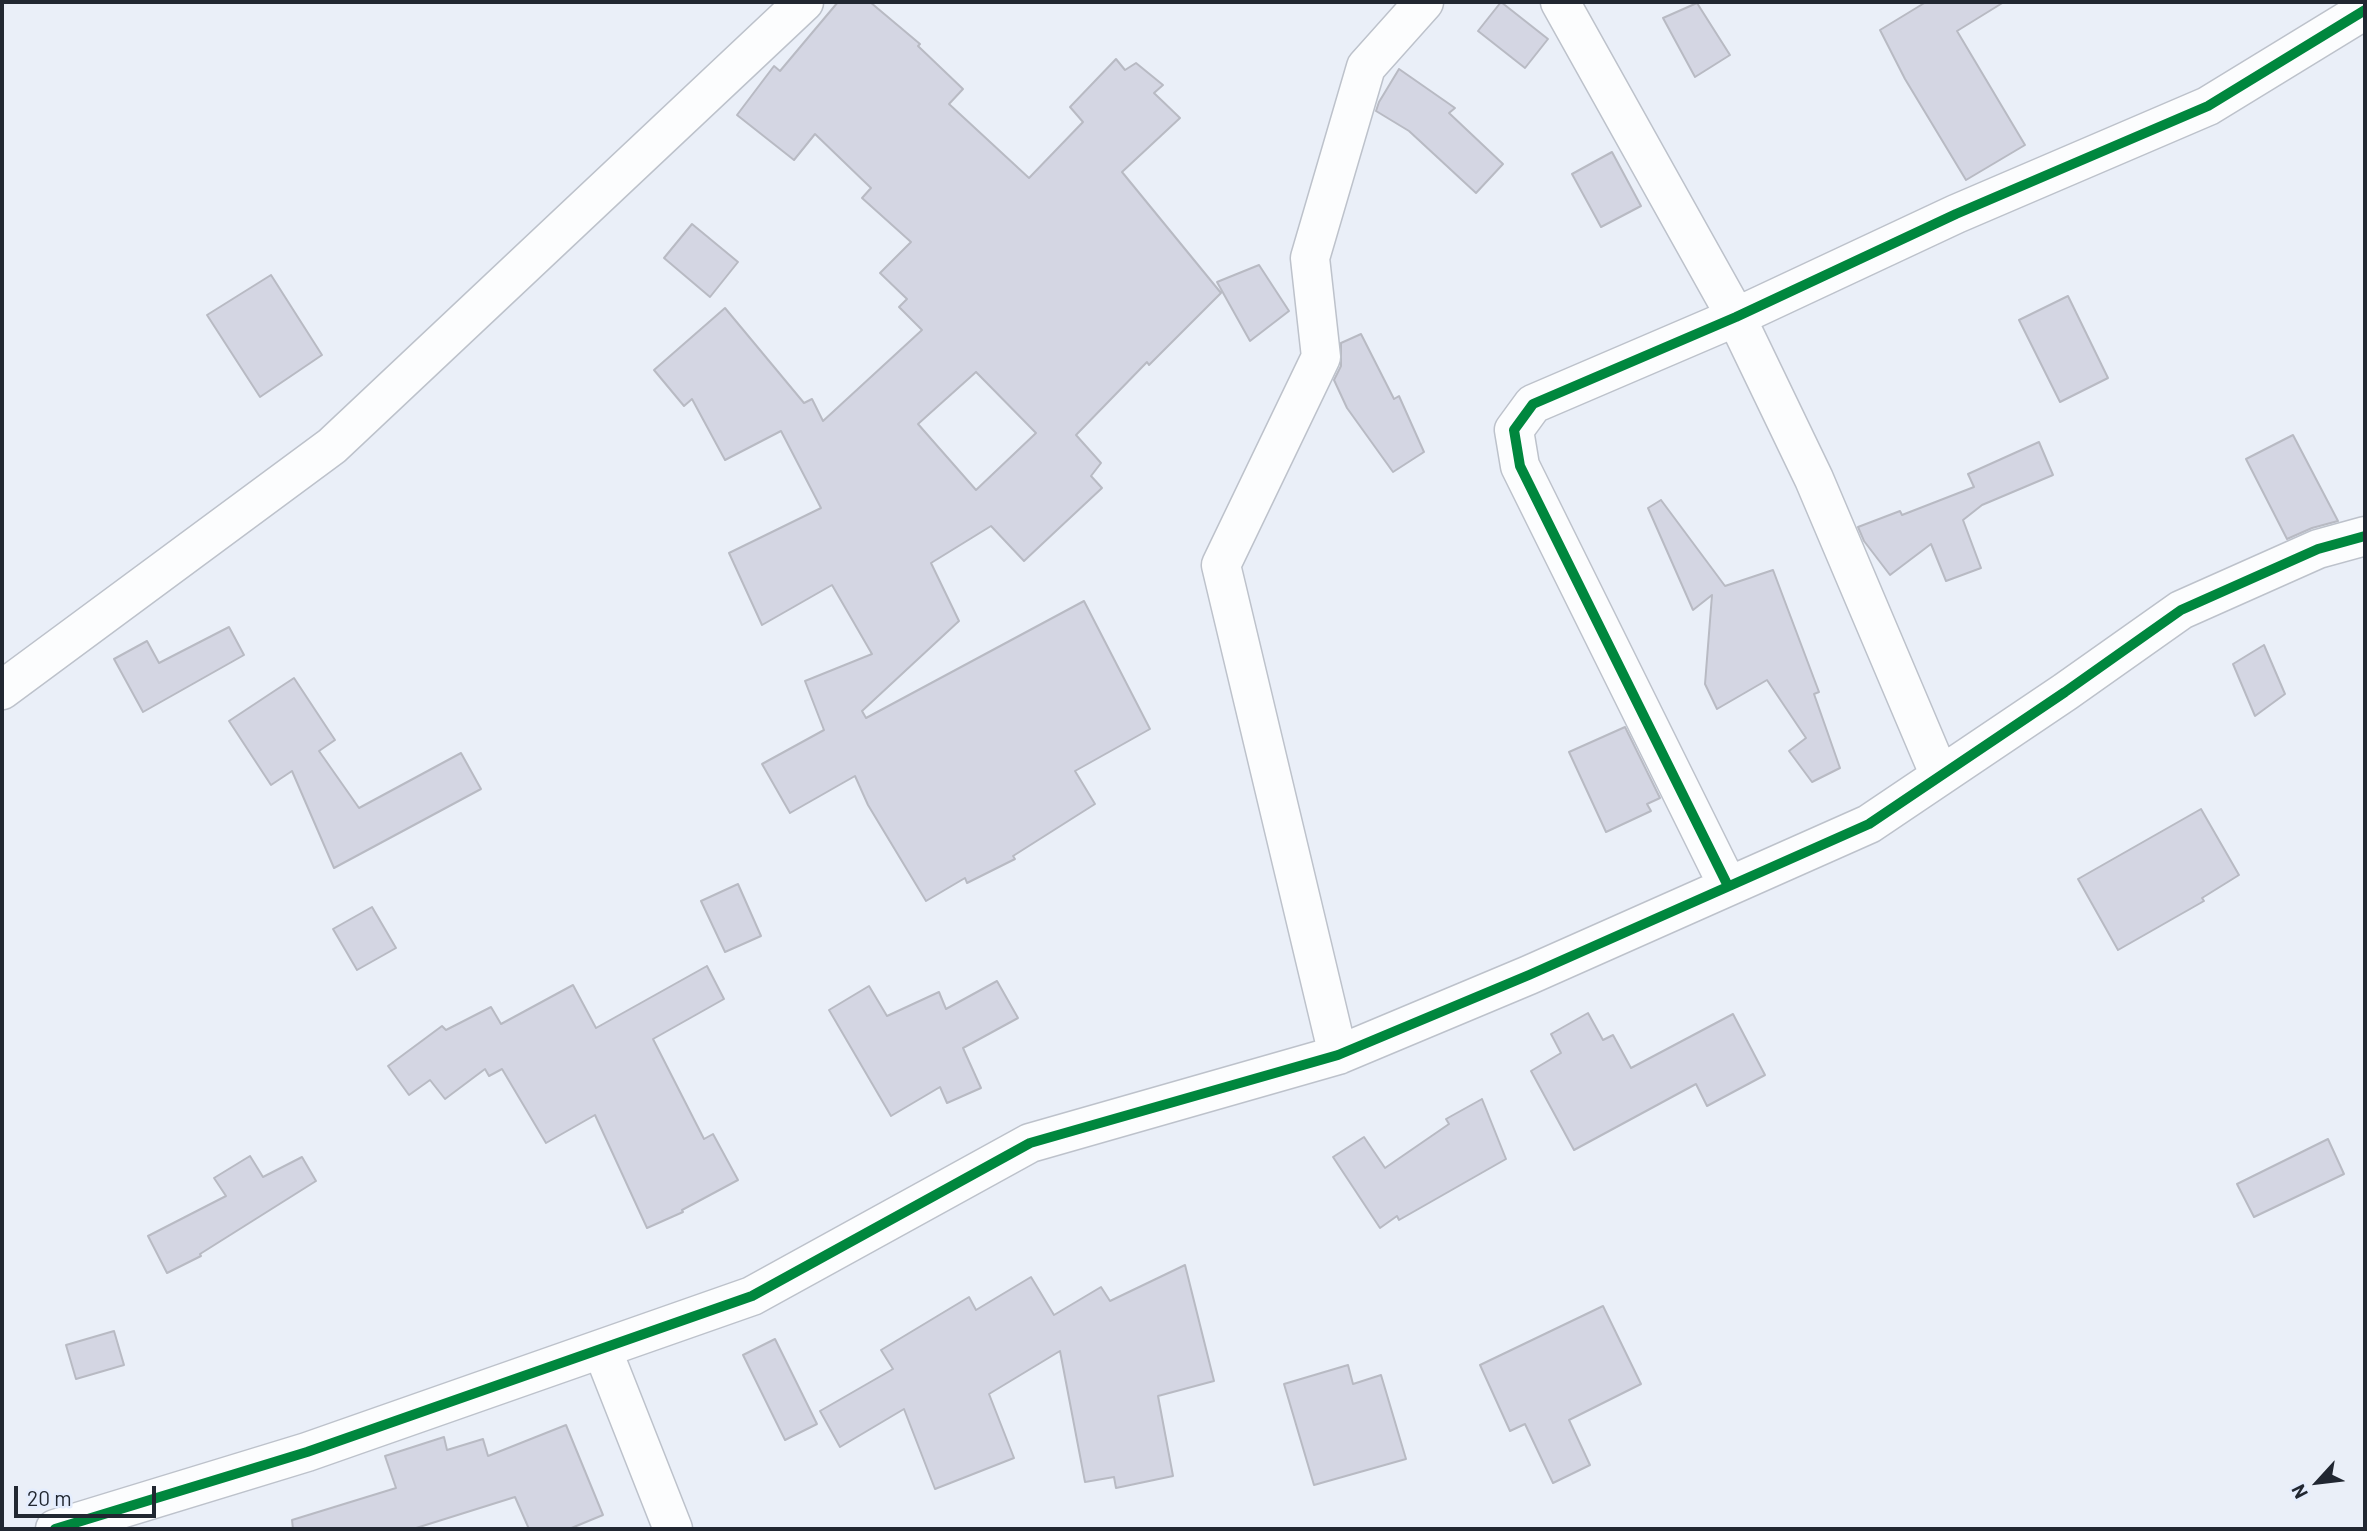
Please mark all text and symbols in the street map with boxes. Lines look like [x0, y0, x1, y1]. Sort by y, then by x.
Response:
north arrow [2283, 1447, 2353, 1517]
scale bar [18, 1472, 159, 1516]
text: N [2286, 1481, 2312, 1503]
text: 20 m [27, 1485, 72, 1510]

